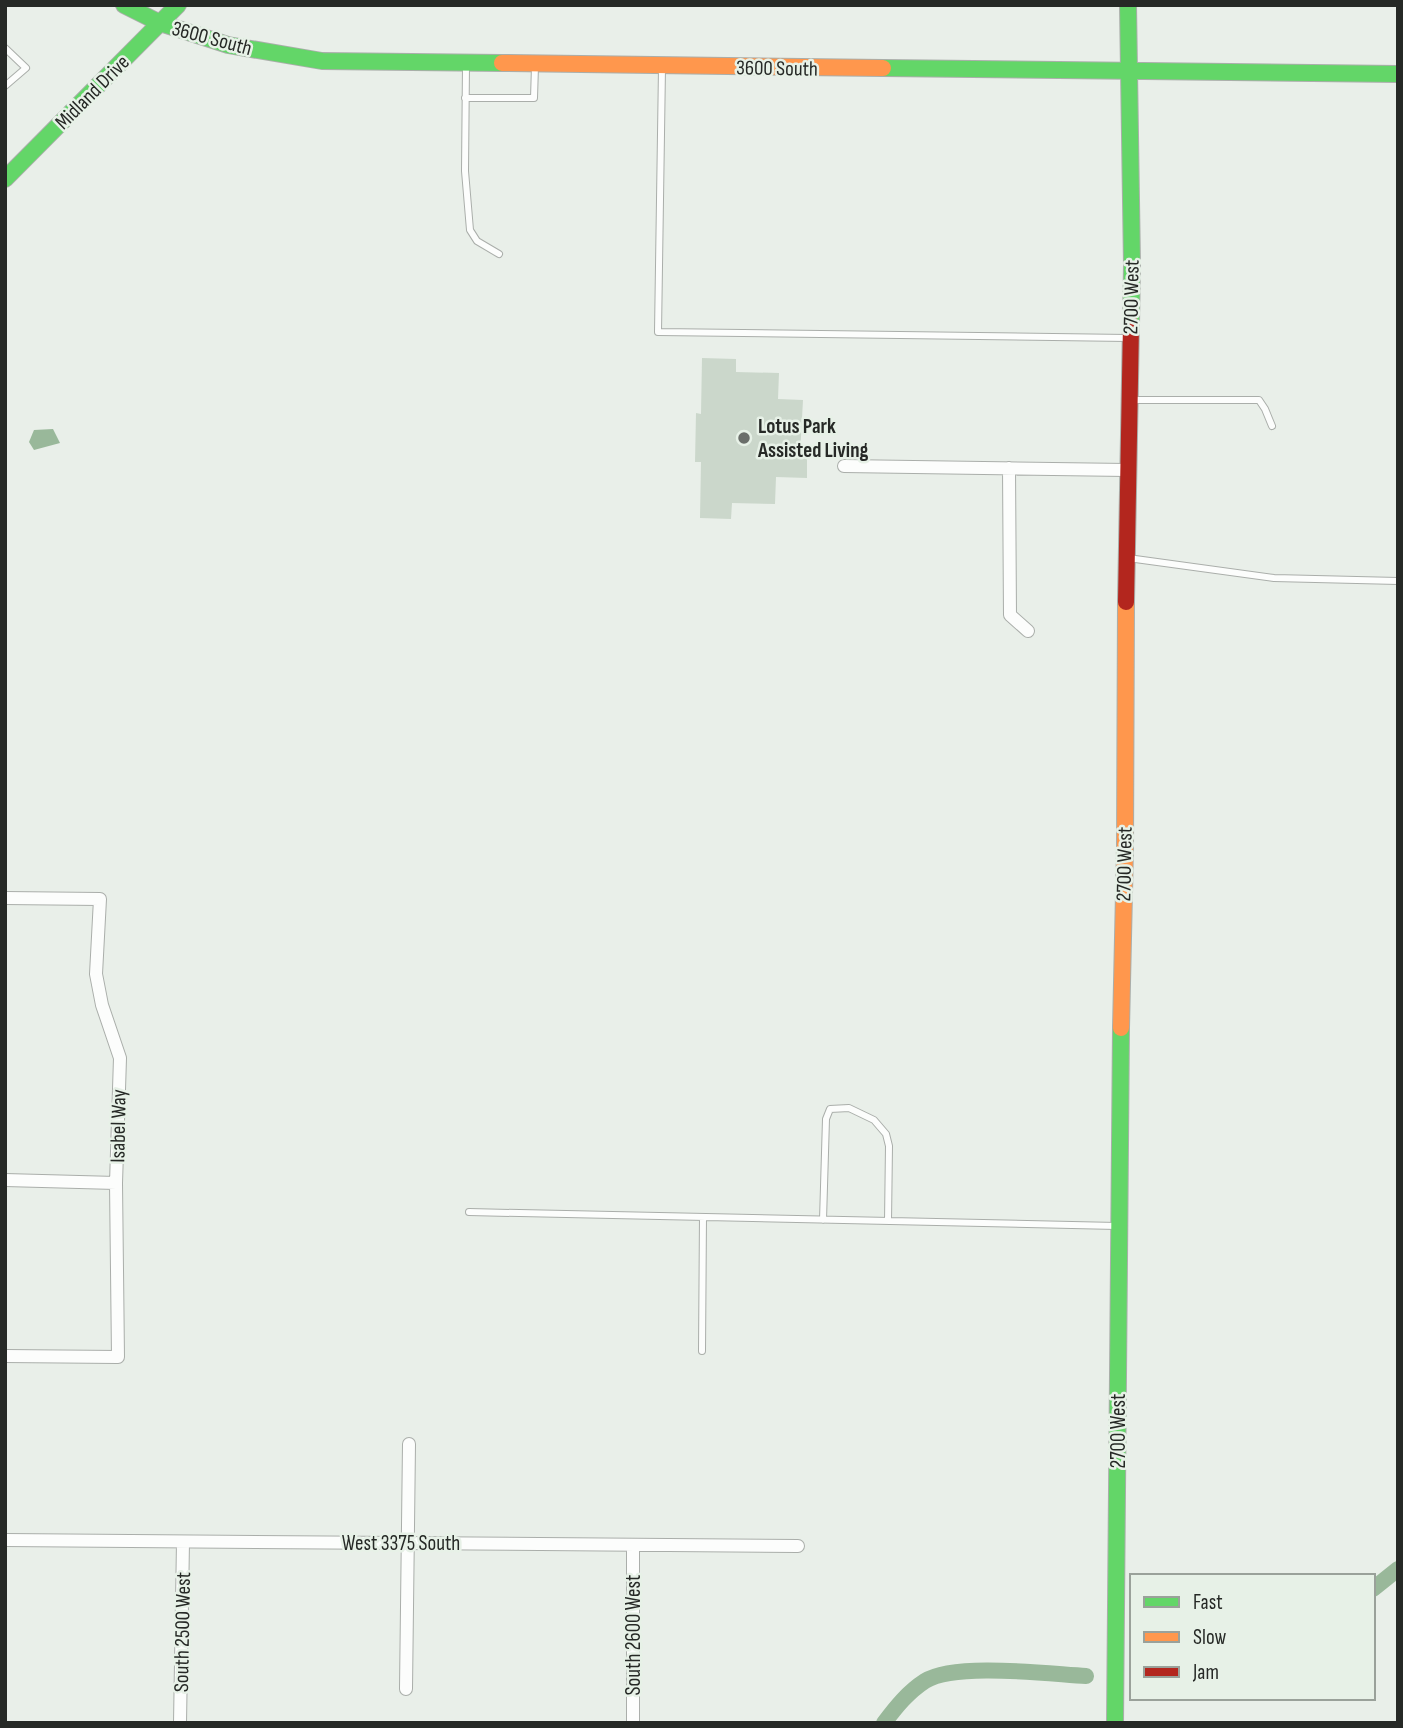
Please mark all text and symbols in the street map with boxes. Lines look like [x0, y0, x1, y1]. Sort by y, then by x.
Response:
street label: 3600 South [169, 16, 255, 61]
street label: Midland Drive [50, 50, 135, 135]
street label: 3600 South [736, 55, 818, 82]
street label: 2700 West [1118, 259, 1145, 335]
place label: Lotus Park Assisted Living [757, 414, 868, 463]
marker: Lotus Park Assisted Living [736, 430, 752, 446]
street label: 2700 West [1111, 826, 1138, 902]
street label: Isabel Way [105, 1089, 132, 1163]
street label: 2700 West [1106, 1394, 1131, 1468]
street label: West 3375 South [342, 1531, 460, 1556]
street label: South 2500 West [169, 1572, 196, 1692]
legend [1130, 1574, 1375, 1700]
street label: South 2600 West [621, 1575, 646, 1695]
text: Fast [1193, 1590, 1223, 1615]
text: Slow [1193, 1625, 1227, 1650]
text: Jam [1192, 1660, 1219, 1685]

